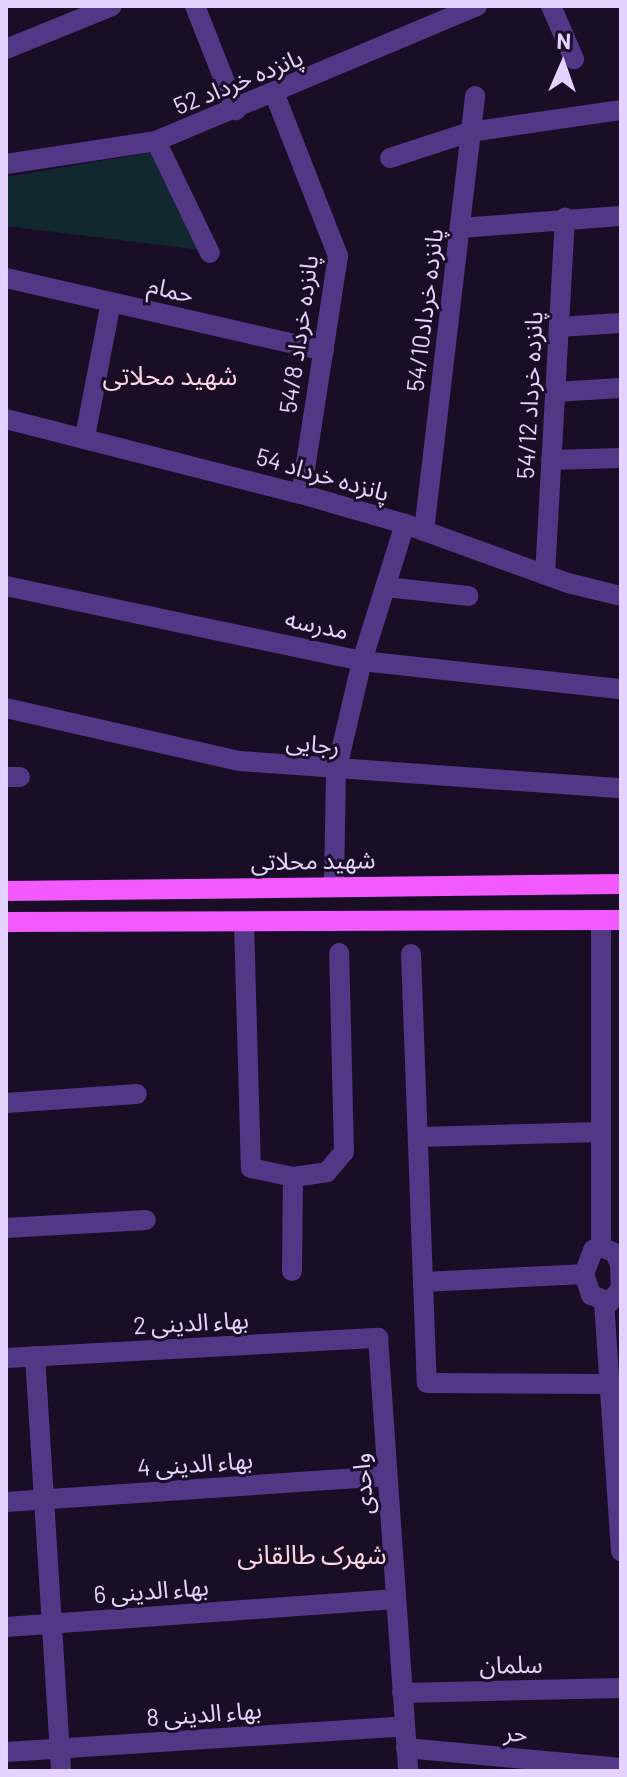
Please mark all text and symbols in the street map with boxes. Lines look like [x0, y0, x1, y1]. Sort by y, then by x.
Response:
north arrow [523, 24, 603, 104]
text: N [556, 27, 572, 53]
street label: پانزده خرداد 52 [169, 42, 307, 120]
street label: پانزده خرداد54/10 [400, 227, 448, 393]
street label: پانزده خرداد 54/8 [273, 253, 323, 415]
street label: حمام [145, 270, 197, 308]
street label: پانزده خرداد 54/12 [510, 310, 548, 480]
district label: شهید محلاتی [103, 359, 237, 391]
street label: پانزده خرداد 54 [253, 441, 393, 507]
street label: مدرسه [283, 603, 351, 645]
street label: رجایی [285, 726, 341, 760]
street label: شهید محلاتی [250, 845, 376, 875]
street label: بهاء الدینی 2 [132, 1305, 250, 1339]
street label: بهاء الدینی 4 [136, 1445, 254, 1481]
street label: واحدی [345, 1452, 379, 1516]
district label: شهرک طالقانی [237, 1538, 387, 1570]
street label: بهاء الدینی 6 [93, 1572, 209, 1608]
street label: سلمان [479, 1649, 543, 1679]
street label: بهاء الدینی 8 [145, 1695, 263, 1731]
street label: حر [503, 1717, 529, 1747]

